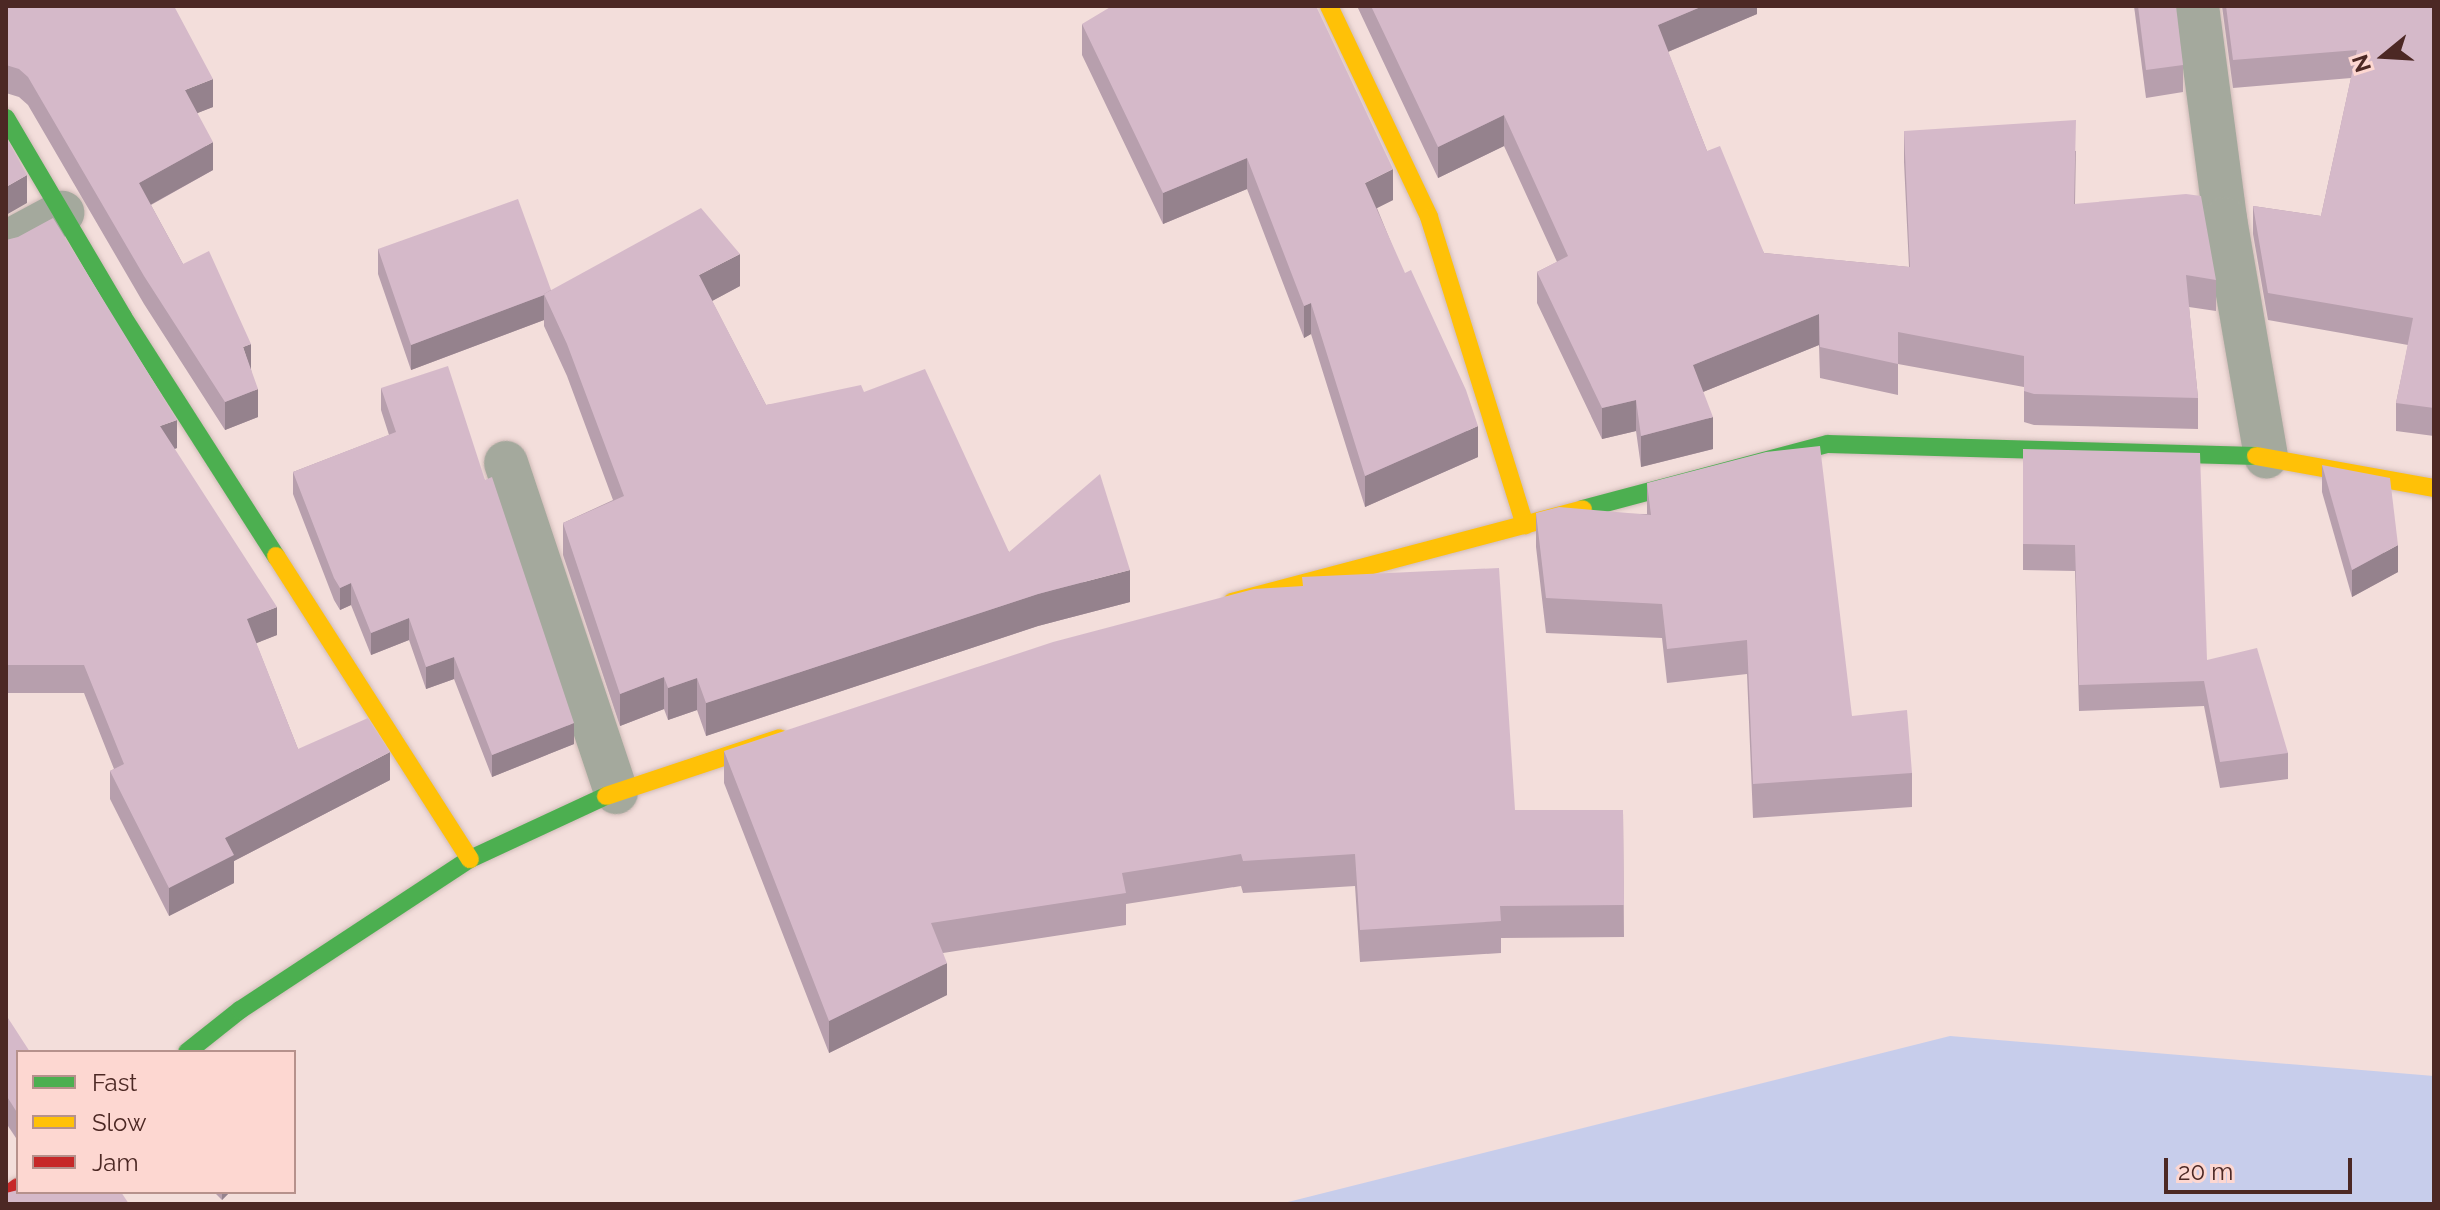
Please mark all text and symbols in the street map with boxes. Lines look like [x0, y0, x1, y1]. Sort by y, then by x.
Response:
north arrow [2344, 16, 2424, 96]
text: N [2346, 51, 2376, 75]
legend [16, 1050, 296, 1194]
text: Fast [92, 1068, 137, 1097]
text: Slow [92, 1108, 146, 1137]
scale bar [2168, 1142, 2356, 1192]
text: Jam [92, 1148, 138, 1177]
text: 20 m [2178, 1157, 2233, 1186]

